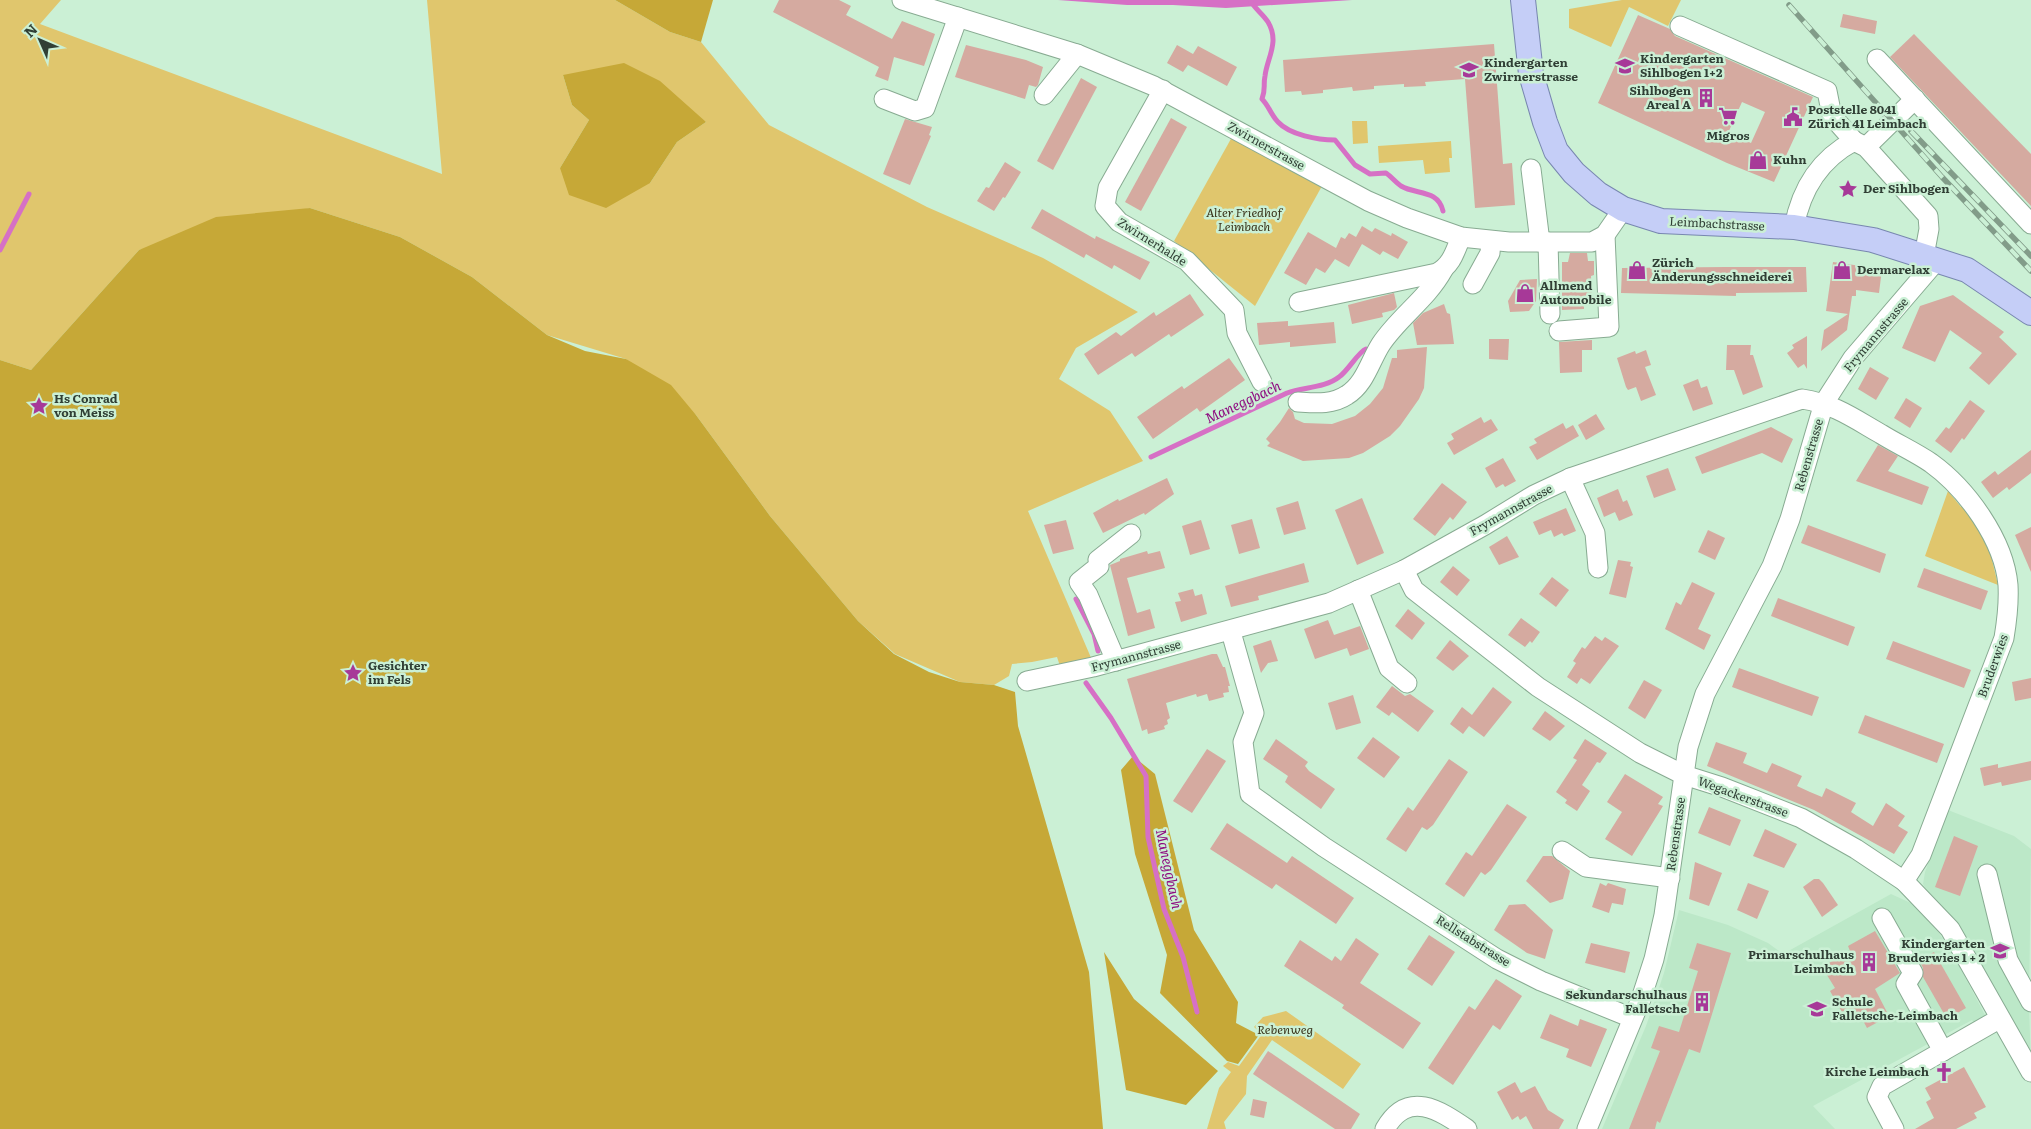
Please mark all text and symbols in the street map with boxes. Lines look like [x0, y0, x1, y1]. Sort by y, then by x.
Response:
north arrow [15, 15, 65, 65]
text: N [19, 19, 42, 41]
place label: Kindergarten Sihlbogen 1+2 [1640, 49, 1724, 81]
place label: Kindergarten Zwirnerstrasse [1484, 53, 1578, 85]
school or university icon: Kindergarten Sihlbogen 1+2 [1614, 55, 1636, 77]
school or university icon: Kindergarten Zwirnerstrasse [1458, 59, 1480, 81]
place label: Sihlbogen Areal A [1629, 81, 1692, 113]
building icon: Sihlbogen Areal A [1695, 87, 1717, 109]
place label: Poststelle 8041 Zürich 41 Leimbach [1808, 100, 1927, 132]
supermarket icon: Migros [1717, 105, 1739, 127]
public building icon: Poststelle 8041 Zürich 41 Leimbach [1782, 106, 1804, 128]
street label: Zwirnerstrasse [1224, 116, 1308, 174]
place label: Migros [1706, 126, 1750, 144]
shop icon: Kuhn [1747, 149, 1769, 171]
place label: Kuhn [1773, 150, 1807, 168]
place icon: Der Sihlbogen [1837, 178, 1859, 200]
place label: Der Sihlbogen [1863, 179, 1950, 197]
park label: Alter Friedhof Leimbach [1206, 203, 1283, 235]
street label: Leimbachstrasse [1669, 212, 1765, 234]
street label: Zwirnerhalde [1114, 213, 1191, 270]
place label: Zürich Änderungsschneiderei [1652, 253, 1792, 285]
shop icon: Zürich Änderungsschneiderei [1626, 259, 1648, 281]
shop icon: Dermarelax [1831, 259, 1853, 281]
place label: Dermarelax [1857, 260, 1931, 278]
place label: Allmend Automobile [1540, 276, 1612, 308]
shop icon: Allmend Automobile [1514, 282, 1536, 304]
street label: Frymannstrasse [1839, 293, 1912, 376]
water label: Maneggbach [1202, 375, 1284, 427]
place label: Hs Conrad von Meiss [54, 389, 118, 421]
place icon: Hs Conrad von Meiss [28, 395, 50, 417]
street label: Rebenstrasse [1789, 416, 1827, 493]
street label: Frymannstrasse [1466, 479, 1555, 539]
street label: Bruderwies [1972, 631, 2012, 700]
street label: Frymannstrasse [1089, 634, 1183, 676]
place label: Gesichter im Fels [368, 656, 427, 688]
place icon: Gesichter im Fels [342, 662, 364, 684]
street label: Wegackerstrasse [1696, 771, 1791, 821]
street label: Rebenstrasse [1661, 796, 1689, 872]
water label: Maneggbach [1152, 827, 1188, 911]
street label: Rellstabstrasse [1433, 910, 1514, 970]
place label: Kindergarten Bruderwies 1 + 2 [1888, 934, 1986, 966]
school or university icon: Kindergarten Bruderwies 1 + 2 [1989, 940, 2011, 962]
place label: Primarschulhaus Leimbach [1748, 945, 1854, 977]
building icon: Primarschulhaus Leimbach [1858, 951, 1880, 973]
place label: Sekundarschulhaus Falletsche [1565, 985, 1687, 1017]
building icon: Sekundarschulhaus Falletsche [1691, 991, 1713, 1013]
place label: Schule Falletsche-Leimbach [1832, 992, 1958, 1024]
school or university icon: Schule Falletsche-Leimbach [1806, 998, 1828, 1020]
park label: Rebenweg [1257, 1020, 1313, 1038]
church icon: Kirche Leimbach [1933, 1061, 1955, 1083]
place label: Kirche Leimbach [1825, 1062, 1929, 1080]

